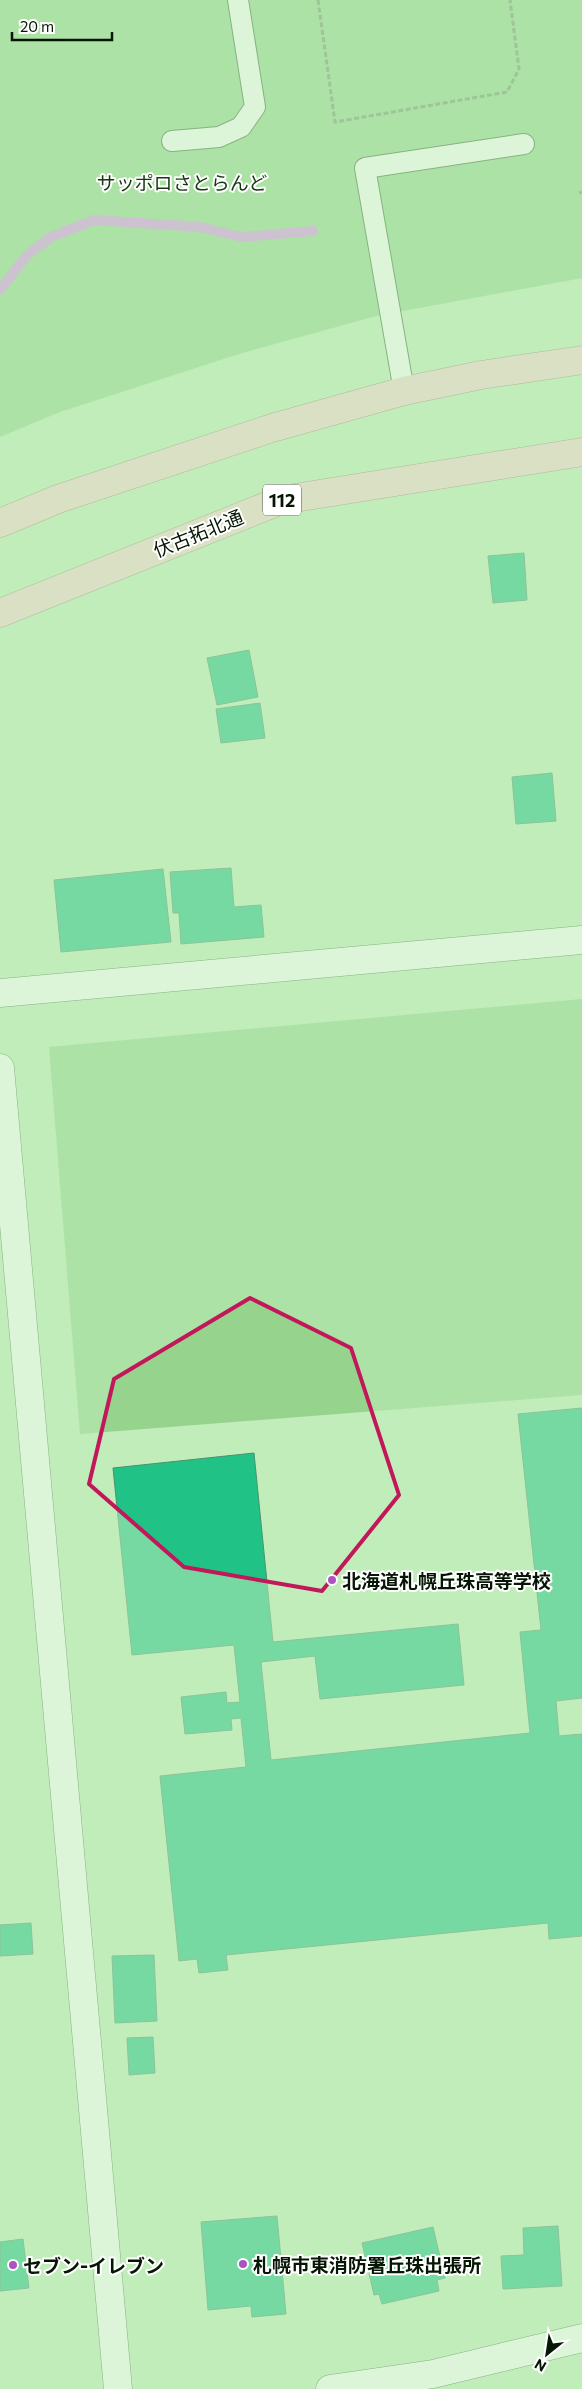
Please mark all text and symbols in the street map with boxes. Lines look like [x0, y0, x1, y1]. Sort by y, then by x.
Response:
scale bar [12, 10, 112, 42]
text: 20 m [20, 17, 54, 35]
park label: サッポロさとらんど [97, 171, 267, 194]
road number: 112 [263, 484, 301, 516]
street label: 伏古拓北通 [150, 505, 246, 561]
place label: 北海道札幌丘珠高等学校 [342, 1569, 551, 1592]
marker: 北海道札幌丘珠高等学校 [326, 1574, 338, 1586]
place label: 札幌市東消防署丘珠出張所 [253, 2253, 481, 2276]
place label: セブン-イレブン [23, 2254, 164, 2277]
marker: 札幌市東消防署丘珠出張所 [237, 2258, 249, 2270]
marker: セブン-イレブン [7, 2259, 19, 2271]
north arrow [522, 2329, 572, 2379]
text: N [531, 2356, 549, 2376]

